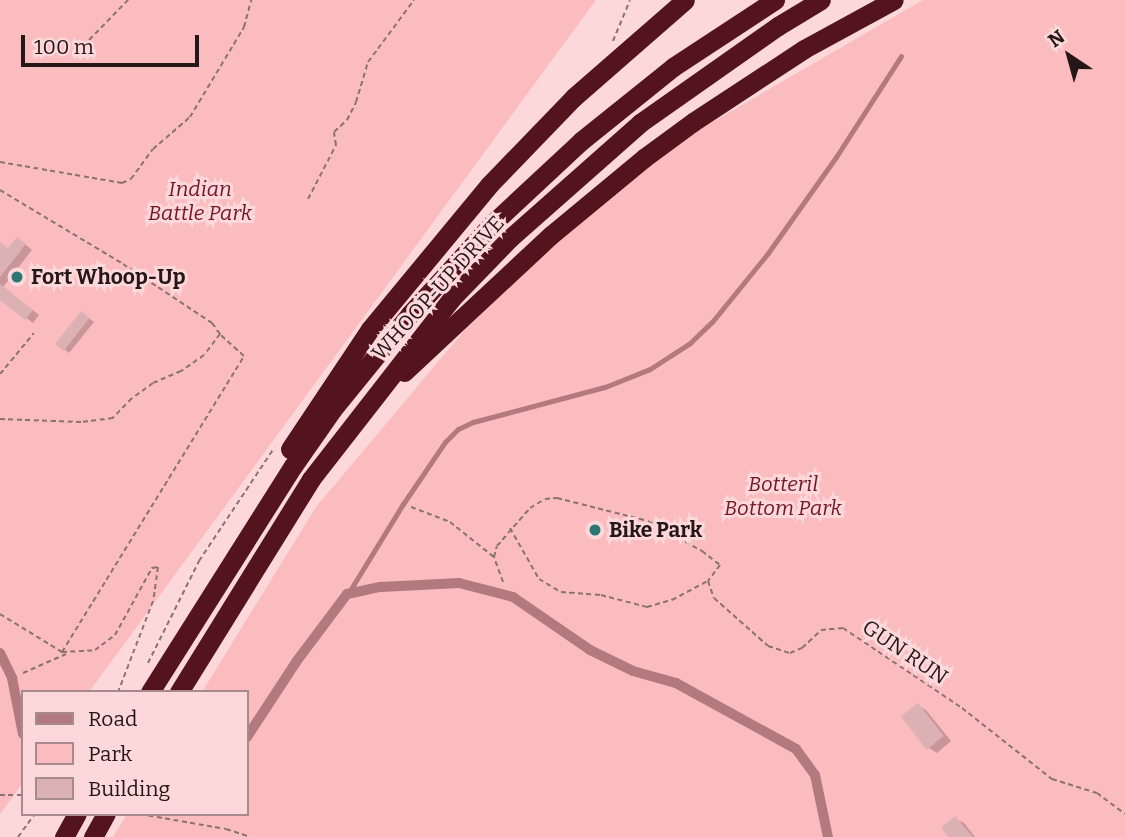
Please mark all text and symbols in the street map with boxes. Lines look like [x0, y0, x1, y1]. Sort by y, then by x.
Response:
scale bar [24, 21, 203, 65]
north arrow [1034, 21, 1104, 91]
text: N [1044, 25, 1069, 52]
text: 100 m [34, 34, 94, 60]
park label: Indian Battle Park [148, 176, 252, 226]
street label: WHOOP-UP DRIVE [367, 211, 509, 365]
place label: Fort Whoop-Up [31, 264, 185, 290]
marker: Fort Whoop-Up [9, 269, 25, 285]
park label: Botteril Bottom Park [724, 471, 842, 521]
place label: Bike Park [609, 517, 702, 543]
marker: Bike Park [587, 522, 603, 538]
street label: GUN RUN [858, 614, 952, 690]
legend [21, 690, 248, 816]
text: Road [88, 706, 137, 732]
text: Park [88, 741, 132, 767]
text: Building [88, 776, 170, 802]

